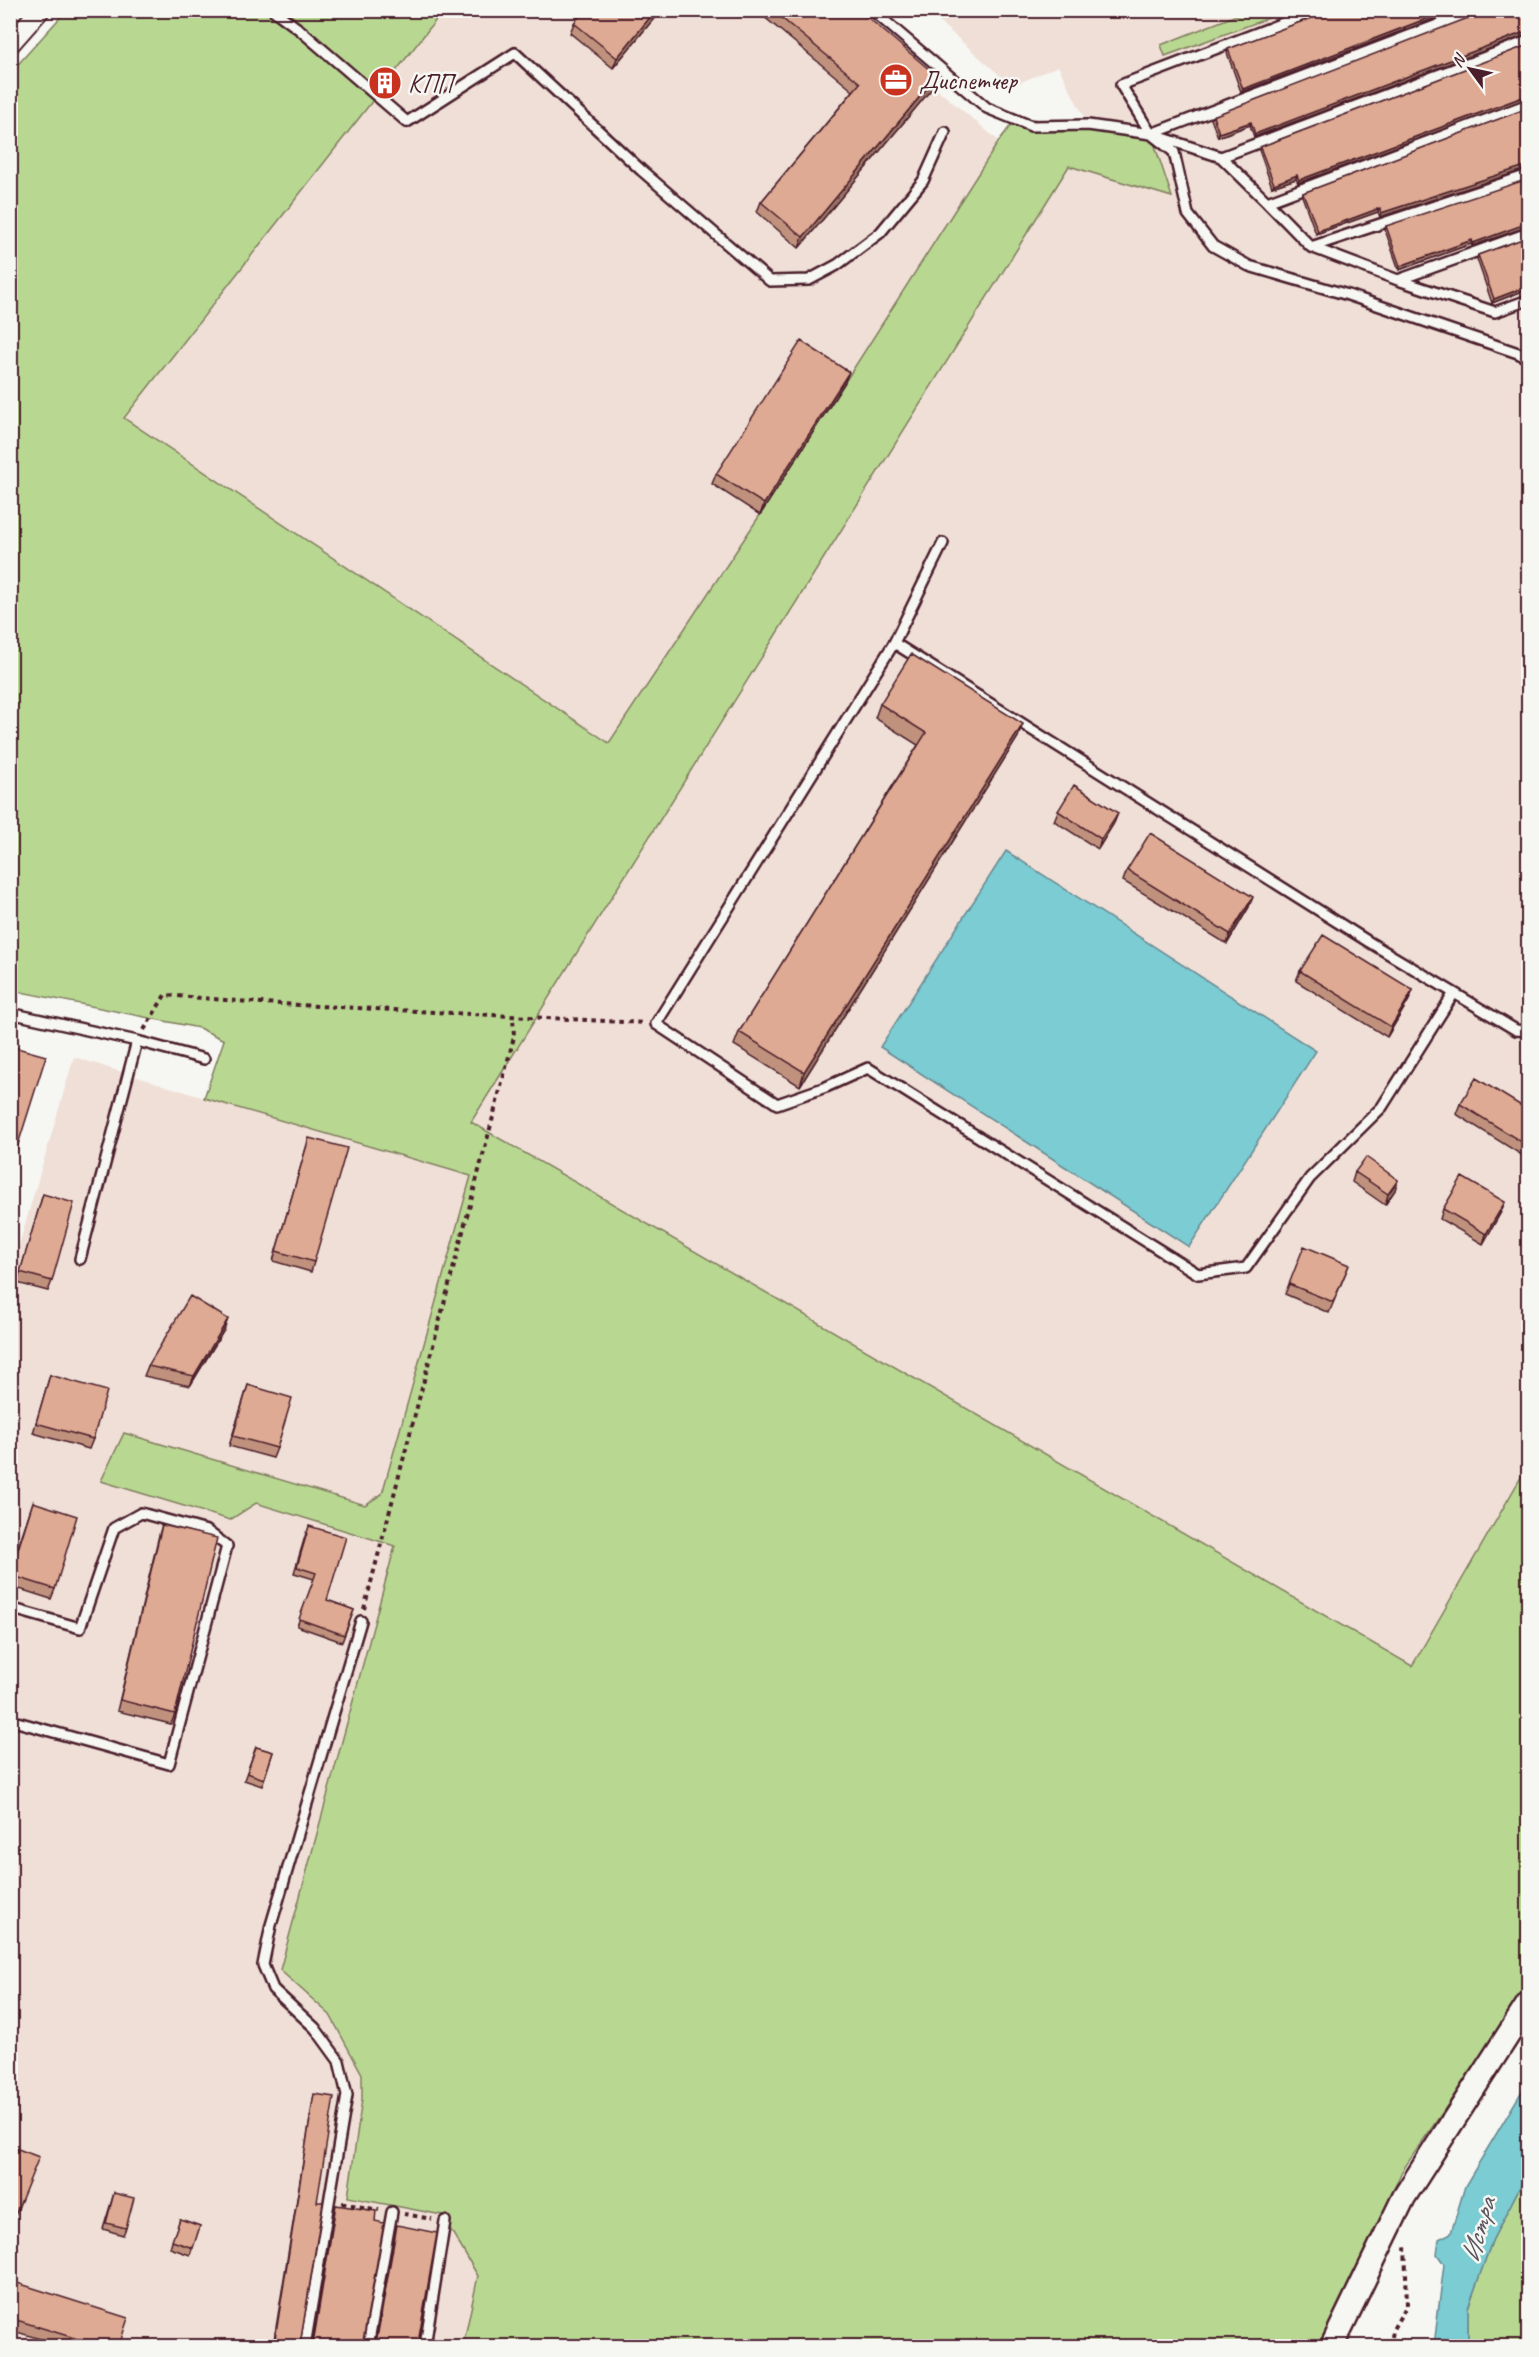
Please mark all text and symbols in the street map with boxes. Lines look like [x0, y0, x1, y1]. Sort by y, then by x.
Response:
north arrow [1440, 39, 1500, 99]
text: N [1447, 49, 1471, 71]
office icon: Диспетчер [878, 62, 914, 98]
place label: Диспетчер [919, 64, 1019, 97]
building icon: КПП [367, 65, 403, 101]
place label: КПП [408, 67, 457, 100]
water label: Истра [1453, 2192, 1504, 2266]

